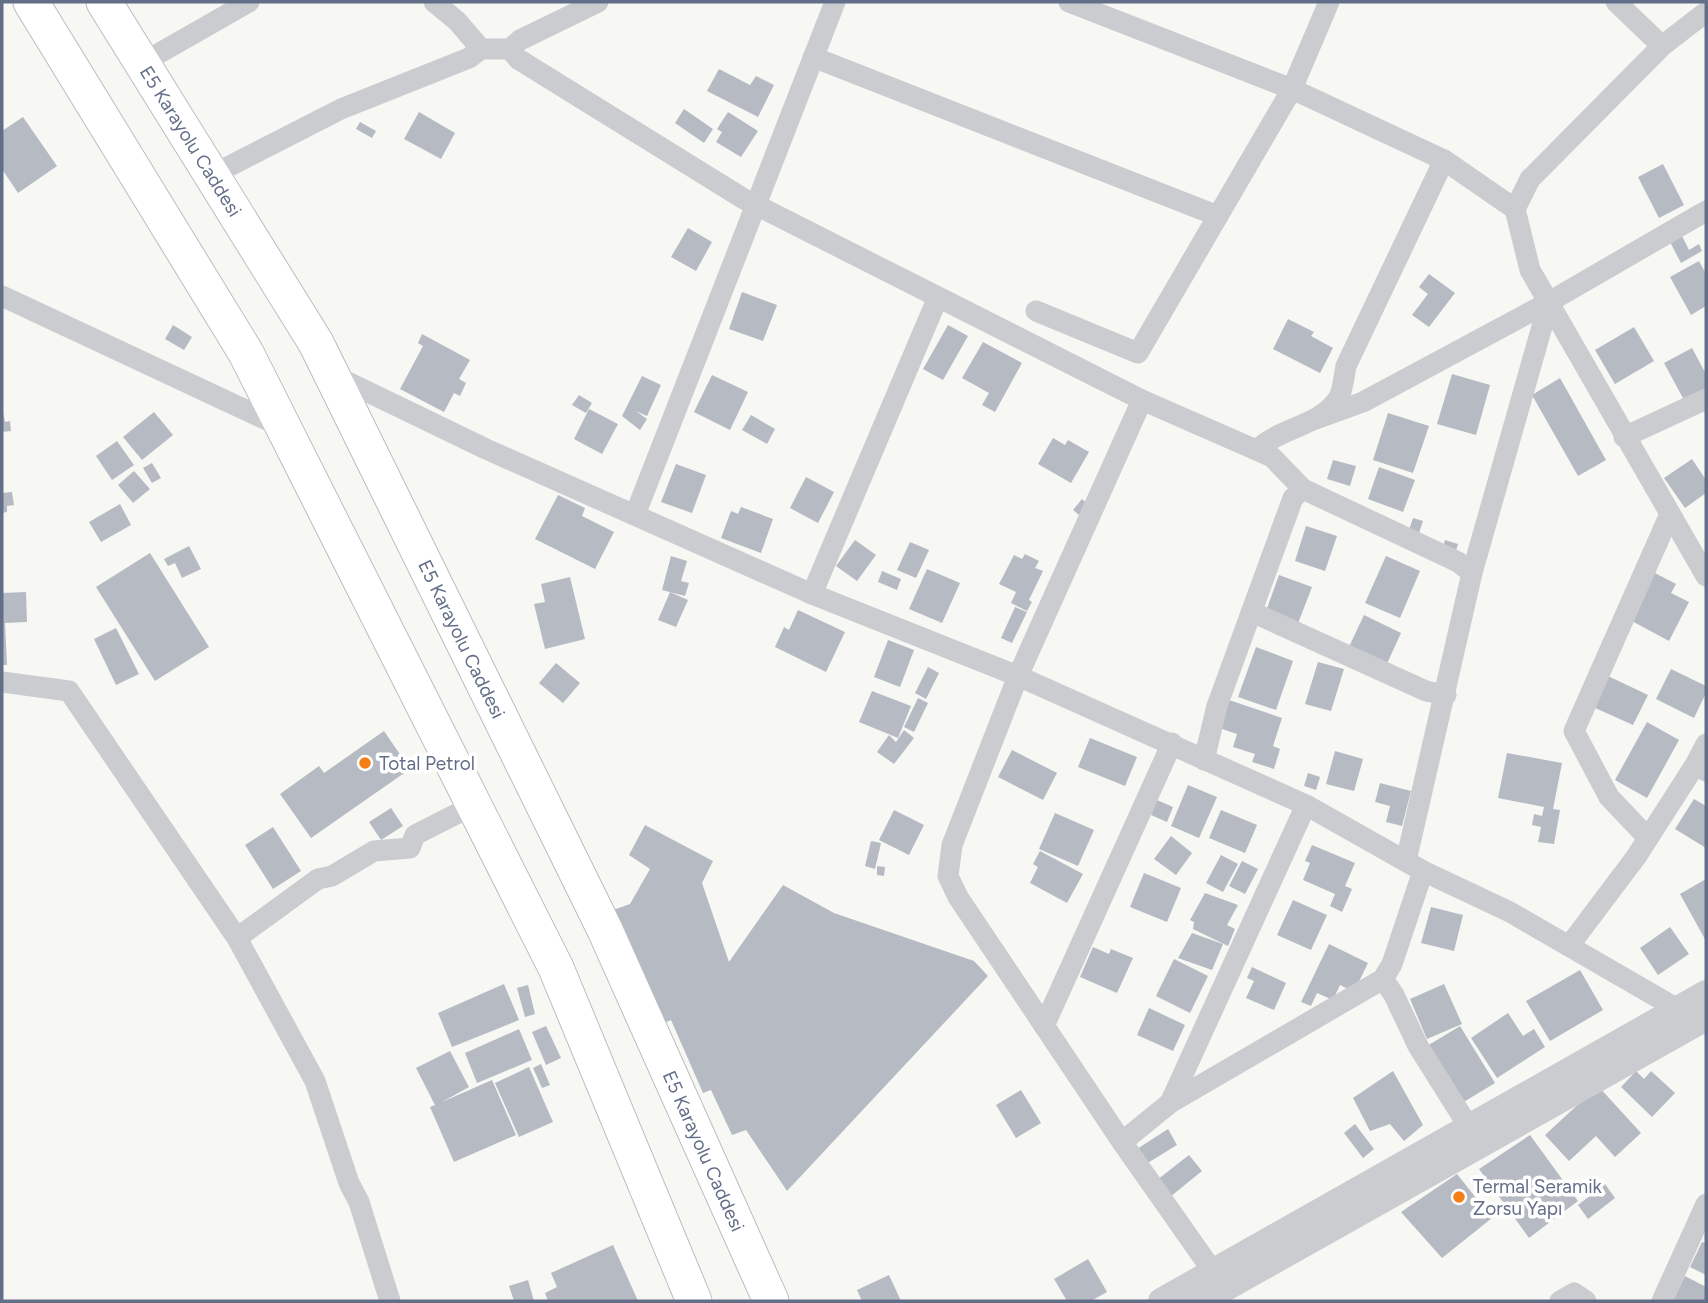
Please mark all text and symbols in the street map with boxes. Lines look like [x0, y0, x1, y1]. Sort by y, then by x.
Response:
street label: E5 Karayolu Caddesi [135, 62, 246, 221]
street label: E5 Karayolu Caddesi [413, 556, 510, 722]
place label: Total Petrol [379, 752, 475, 775]
marker: Total Petrol [357, 755, 373, 771]
street label: E5 Karayolu Caddesi [658, 1067, 749, 1235]
place label: Termal Seramik Zorsu Yapı [1473, 1175, 1603, 1220]
marker: Termal Seramik Zorsu Yapı [1451, 1189, 1467, 1205]

